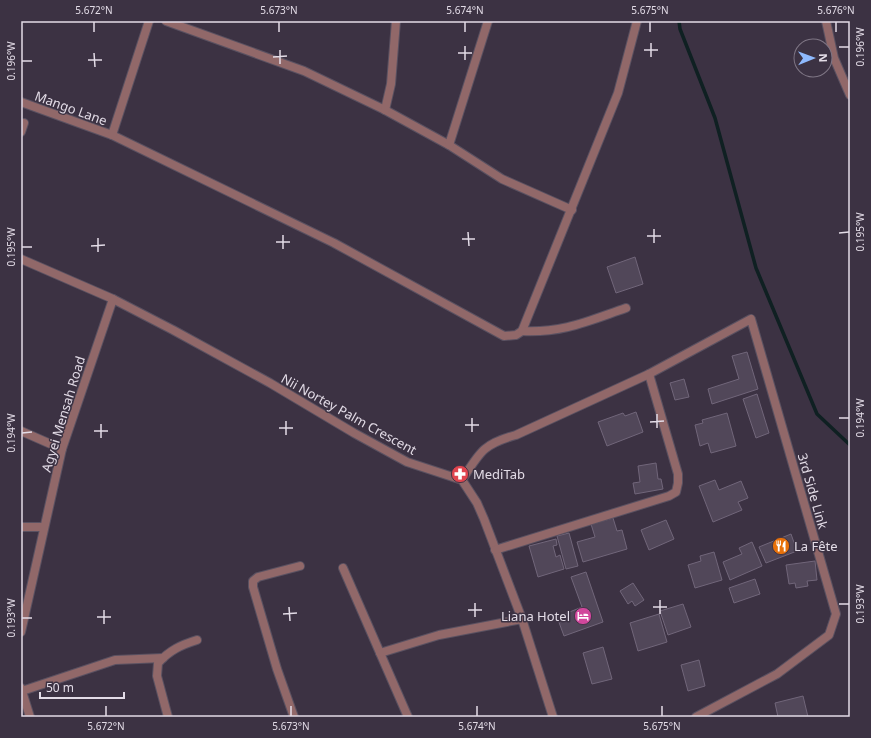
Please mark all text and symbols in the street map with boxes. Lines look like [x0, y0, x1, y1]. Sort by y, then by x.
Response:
text: 5.672°N [75, 3, 113, 17]
text: 5.673°N [260, 3, 298, 17]
text: 5.674°N [446, 3, 484, 17]
text: 5.675°N [631, 3, 669, 17]
text: 5.676°N [817, 3, 855, 17]
text: 0.196°W [853, 27, 867, 67]
north arrow [793, 38, 833, 78]
text: 0.196°W [4, 41, 18, 81]
text: N [816, 53, 831, 62]
street label: Mango Lane [32, 87, 110, 129]
text: 0.195°W [853, 212, 867, 252]
text: 0.195°W [4, 227, 18, 267]
street label: Agyei Mensah Road [37, 354, 89, 474]
street label: Nii Nortey Palm Crescent [278, 369, 420, 459]
text: 0.194°W [853, 398, 867, 438]
text: 0.194°W [4, 413, 18, 453]
street label: 3rd Side Link [794, 451, 832, 531]
pharmacy icon: MediTab [450, 464, 470, 484]
place label: MediTab [473, 465, 525, 483]
restaurant icon: La Fête [771, 536, 791, 556]
place label: La Fête [794, 537, 838, 555]
text: 0.193°W [853, 584, 867, 624]
text: 0.193°W [4, 598, 18, 638]
hotel icon: Liana Hotel [573, 606, 593, 626]
place label: Liana Hotel [501, 607, 570, 625]
scale bar [40, 674, 124, 700]
text: 50 m [46, 679, 74, 696]
text: 5.672°N [87, 719, 125, 733]
text: 5.673°N [272, 719, 310, 733]
text: 5.674°N [458, 719, 496, 733]
text: 5.675°N [643, 719, 681, 733]

